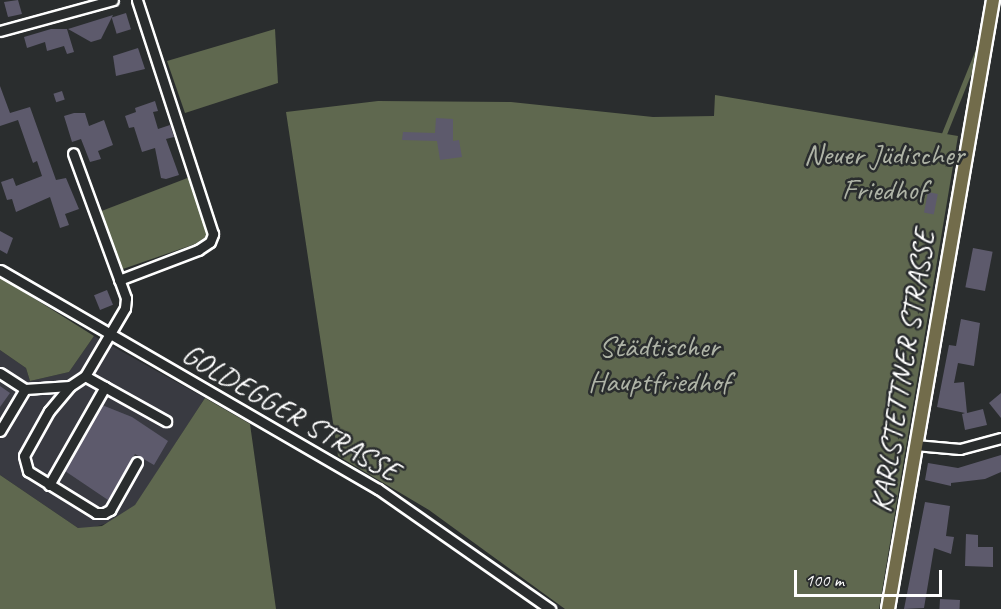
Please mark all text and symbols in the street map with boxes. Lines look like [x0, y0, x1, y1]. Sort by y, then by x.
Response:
park label: Neuer Jüdischer Friedhof [804, 136, 964, 207]
street label: KARLSTETTNER STRASSE [862, 227, 942, 515]
park label: Städtischer Hauptfriedhof [588, 328, 730, 398]
street label: GOLDEGGER STRASSE [176, 335, 406, 489]
scale bar [797, 558, 946, 596]
text: 100 m [805, 569, 844, 591]

